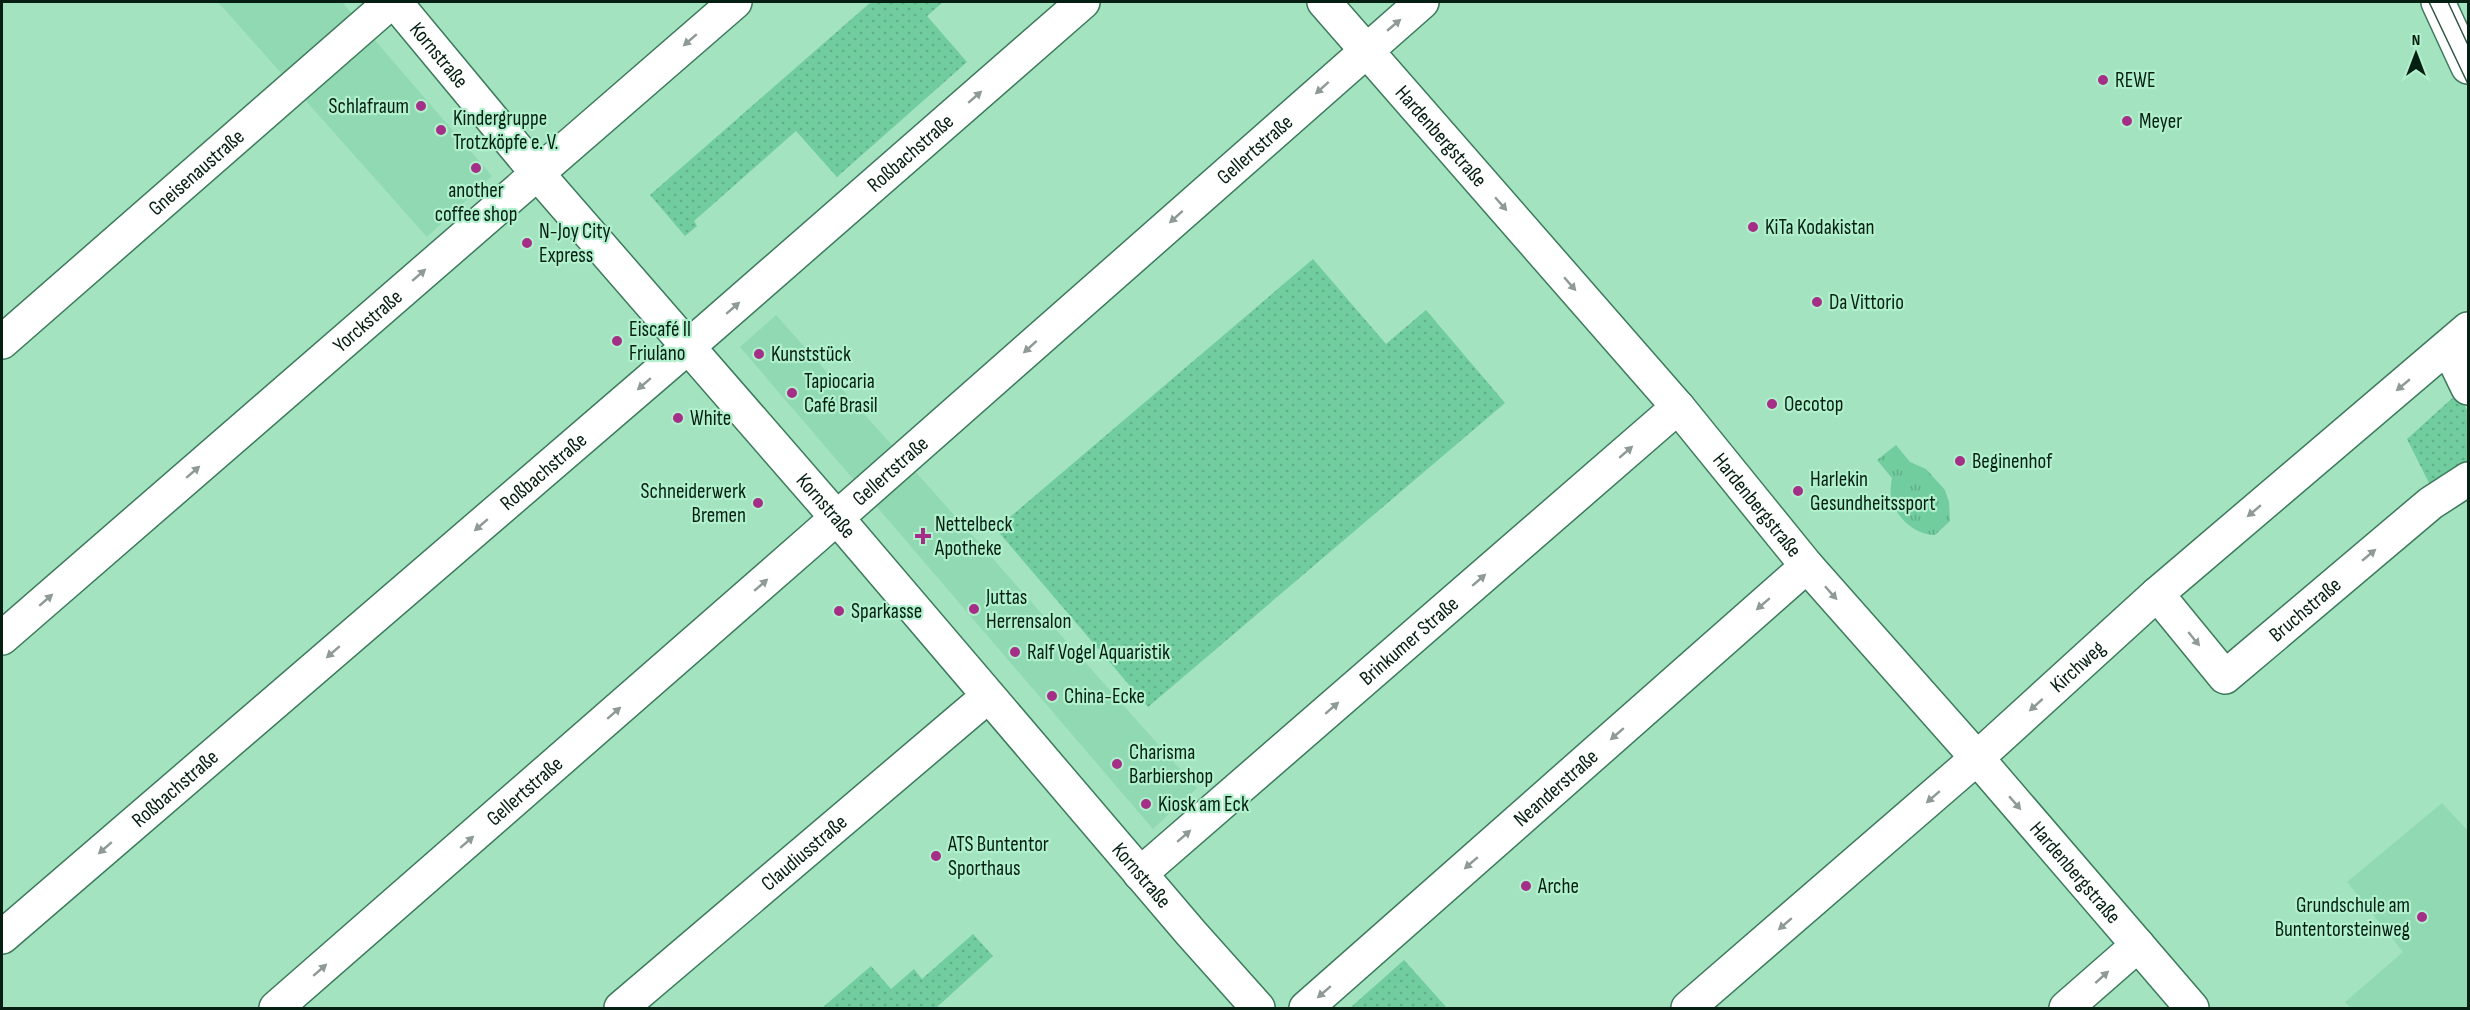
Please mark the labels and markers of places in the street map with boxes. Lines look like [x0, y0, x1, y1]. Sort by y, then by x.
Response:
place label: REWE [2115, 68, 2156, 93]
marker: REWE [2096, 73, 2110, 87]
place label: Schlafraum [329, 94, 409, 119]
marker: Schlafraum [414, 99, 428, 113]
place label: Kindergruppe Trotzköpfe e. V. [453, 106, 558, 155]
place label: Meyer [2139, 109, 2182, 134]
marker: Meyer [2120, 114, 2134, 128]
marker: Kindergruppe Trotzköpfe e. V. [434, 123, 448, 137]
marker: another coffee shop [469, 161, 483, 175]
place label: another coffee shop [435, 178, 517, 227]
place label: KiTa Kodakistan [1765, 215, 1875, 240]
place label: N-Joy City Express [539, 219, 611, 268]
marker: KiTa Kodakistan [1746, 220, 1760, 234]
marker: N-Joy City Express [520, 236, 534, 250]
place label: Da Vittorio [1829, 290, 1904, 315]
marker: Da Vittorio [1810, 295, 1824, 309]
place label: Eiscafé Il Friulano [629, 317, 691, 366]
marker: Eiscafé Il Friulano [610, 334, 624, 348]
place label: Kunststück [771, 342, 851, 367]
marker: Kunststück [752, 347, 766, 361]
place label: Tapiocaria Café Brasil [804, 369, 878, 418]
marker: Tapiocaria Café Brasil [785, 386, 799, 400]
place label: Oecotop [1784, 392, 1843, 417]
marker: Oecotop [1765, 397, 1779, 411]
place label: White [690, 406, 731, 431]
marker: White [671, 411, 685, 425]
place label: Beginenhof [1972, 449, 2053, 474]
marker: Beginenhof [1953, 454, 1967, 468]
place label: Harlekin Gesundheitssport [1810, 467, 1936, 516]
place label: Schneiderwerk Bremen [641, 479, 746, 528]
marker: Harlekin Gesundheitssport [1791, 484, 1805, 498]
marker: Schneiderwerk Bremen [751, 496, 765, 510]
place label: Nettelbeck Apotheke [934, 512, 1013, 561]
marker: Nettelbeck Apotheke [916, 529, 930, 543]
place label: Juttas Herrensalon [985, 585, 1071, 634]
place label: Sparkasse [851, 599, 922, 624]
marker: Juttas Herrensalon [967, 602, 981, 616]
marker: Sparkasse [832, 604, 846, 618]
place label: Ralf Vogel Aquaristik [1027, 640, 1170, 665]
marker: Ralf Vogel Aquaristik [1008, 645, 1022, 659]
place label: China-Ecke [1064, 684, 1145, 709]
marker: China-Ecke [1045, 689, 1059, 703]
place label: Charisma Barbiershop [1129, 740, 1213, 789]
marker: Charisma Barbiershop [1110, 757, 1124, 771]
place label: Kiosk am Eck [1158, 792, 1249, 817]
marker: Kiosk am Eck [1139, 797, 1153, 811]
place label: ATS Buntentor Sporthaus [947, 832, 1049, 881]
marker: ATS Buntentor Sporthaus [929, 849, 943, 863]
place label: Arche [1537, 874, 1579, 899]
marker: Arche [1519, 879, 1533, 893]
place label: Grundschule am Buntentorsteinweg [2275, 893, 2410, 942]
marker: Grundschule am Buntentorsteinweg [2415, 910, 2429, 924]

